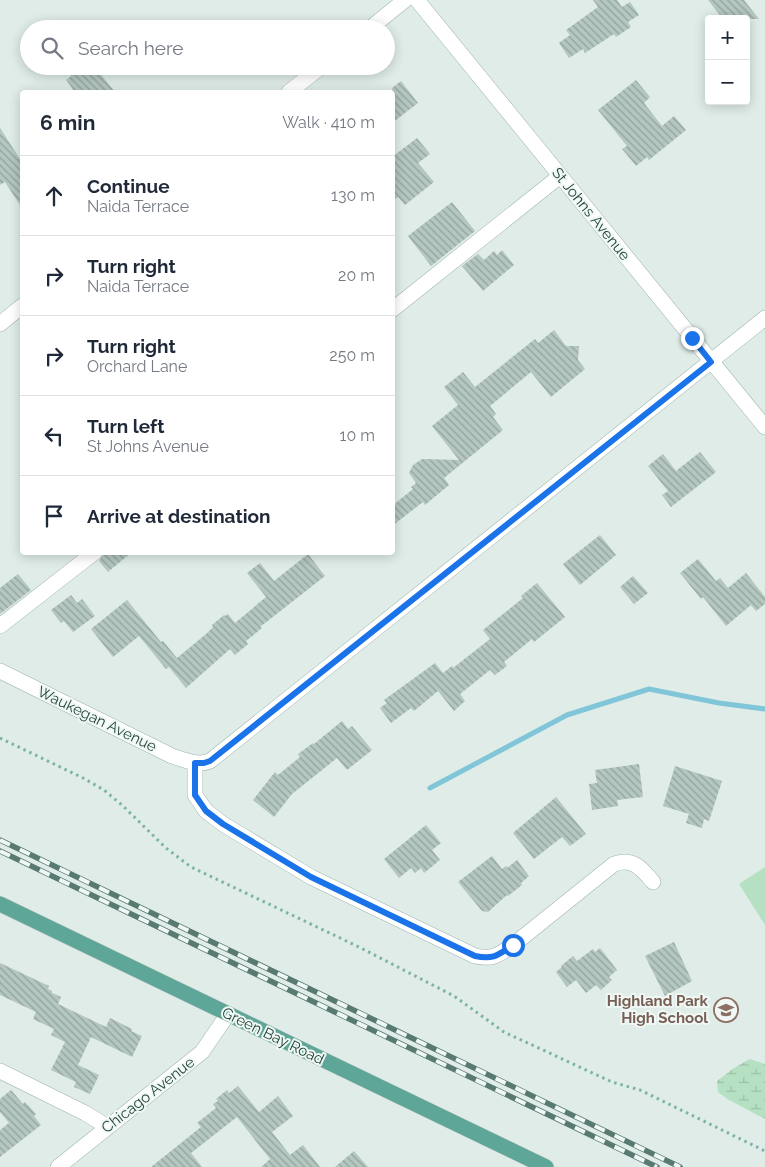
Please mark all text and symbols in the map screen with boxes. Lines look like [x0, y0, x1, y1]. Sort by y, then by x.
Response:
map controls [705, 15, 750, 105]
button: + [705, 15, 750, 60]
search box [20, 20, 395, 75]
icon: search [38, 34, 66, 62]
text: Search here [78, 37, 184, 59]
button: − [705, 60, 750, 105]
text: 6 min [40, 110, 95, 135]
text: Walk · 410 m [282, 113, 375, 132]
street label: St Johns Avenue [548, 164, 634, 264]
text: Continue [87, 175, 170, 197]
icon: ahead [40, 182, 68, 210]
text: 130 m [331, 186, 375, 205]
text: Naida Terrace [87, 197, 189, 216]
text: Turn right [87, 255, 176, 277]
icon: right [40, 262, 68, 290]
text: 20 m [338, 266, 375, 285]
text: Naida Terrace [87, 277, 189, 296]
route end [681, 327, 704, 350]
text: Turn right [87, 335, 176, 357]
icon: right [40, 342, 68, 370]
text: 250 m [329, 346, 375, 365]
text: Orchard Lane [87, 357, 187, 376]
text: Turn left [87, 415, 164, 437]
icon: left [40, 422, 68, 450]
text: 10 m [340, 426, 375, 445]
text: St Johns Avenue [87, 437, 209, 456]
icon: arrive [40, 502, 68, 530]
text: Arrive at destination [87, 505, 271, 527]
street label: Waukegan Avenue [34, 682, 160, 756]
route start [502, 934, 525, 957]
place label: Highland Park High School [607, 992, 709, 1027]
school or university icon: Highland Park High School [713, 997, 739, 1023]
street label: Green Bay Road [219, 1003, 327, 1069]
street label: Chicago Avenue [98, 1053, 198, 1137]

